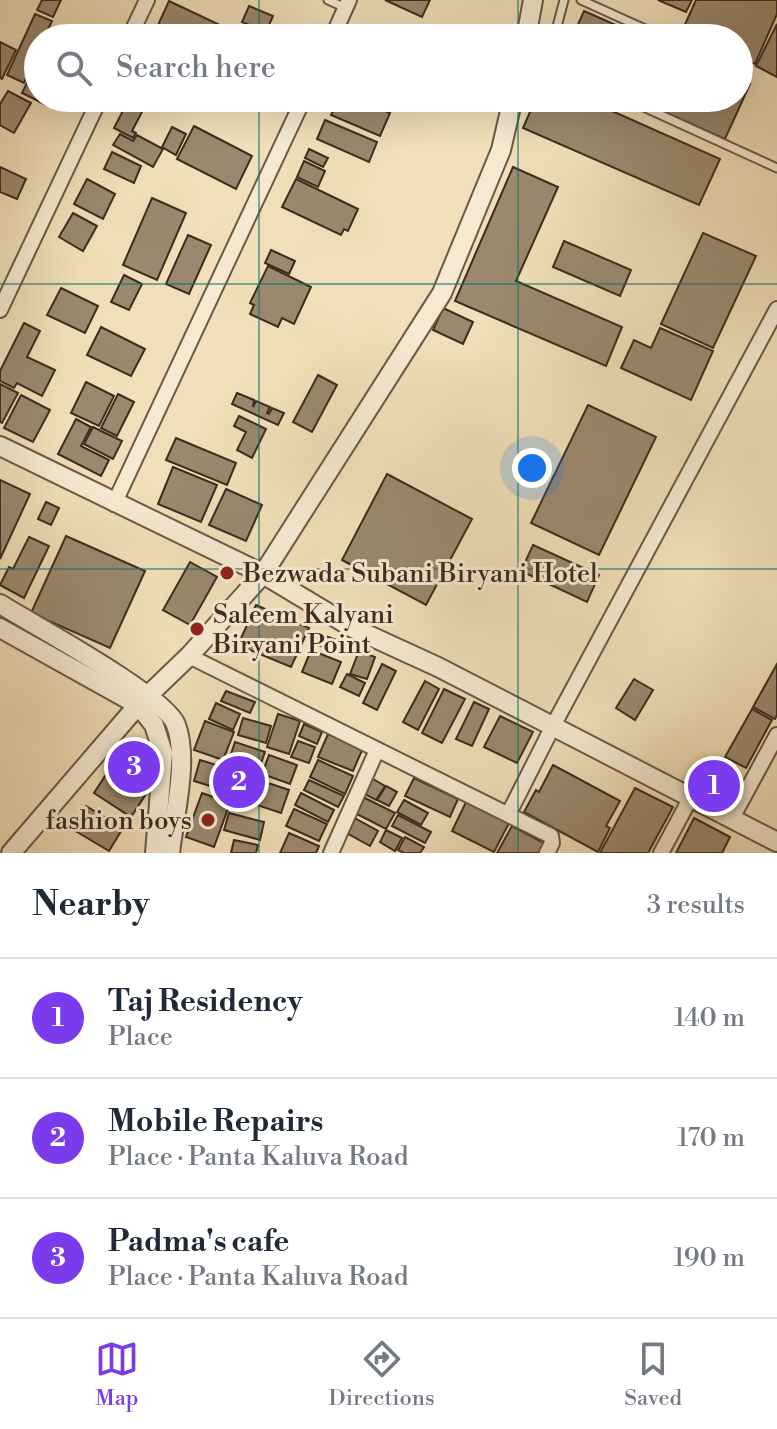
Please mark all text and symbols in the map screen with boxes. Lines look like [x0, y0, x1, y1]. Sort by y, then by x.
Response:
search box [24, 24, 753, 112]
icon: search [52, 46, 96, 90]
text: Search here [116, 49, 276, 87]
your location [512, 448, 552, 488]
place label: Bezwada Subani Biryani Hotel [242, 558, 598, 590]
marker: Bezwada Subani Biryani Hotel [218, 564, 236, 582]
place label: Saleem Kalyani Biryani Point [212, 599, 394, 661]
marker: Saleem Kalyani Biryani Point [188, 620, 206, 638]
pin: 3 [108, 737, 160, 797]
pin: 2 [213, 752, 265, 812]
pin: 1 [688, 756, 740, 816]
place label: fashion boys [46, 805, 192, 837]
marker: fashion boys [199, 811, 217, 829]
text: Nearby [32, 884, 150, 926]
text: 3 results [647, 889, 745, 921]
text: Taj Residency [108, 983, 303, 1021]
text: 1 [52, 1002, 64, 1034]
text: 140 m [674, 1002, 745, 1034]
text: Place [108, 1021, 173, 1053]
text: Mobile Repairs [108, 1103, 323, 1141]
text: 2 [50, 1122, 66, 1154]
text: 170 m [677, 1122, 745, 1154]
text: Place · Panta Kaluva Road [108, 1141, 408, 1173]
text: Padma's cafe [108, 1223, 289, 1261]
text: 3 [50, 1242, 66, 1274]
text: 190 m [674, 1242, 745, 1274]
text: Place · Panta Kaluva Road [108, 1261, 408, 1293]
tab: Map [95, 1337, 139, 1412]
tab: Directions [329, 1337, 435, 1412]
tab: Saved [624, 1337, 682, 1412]

